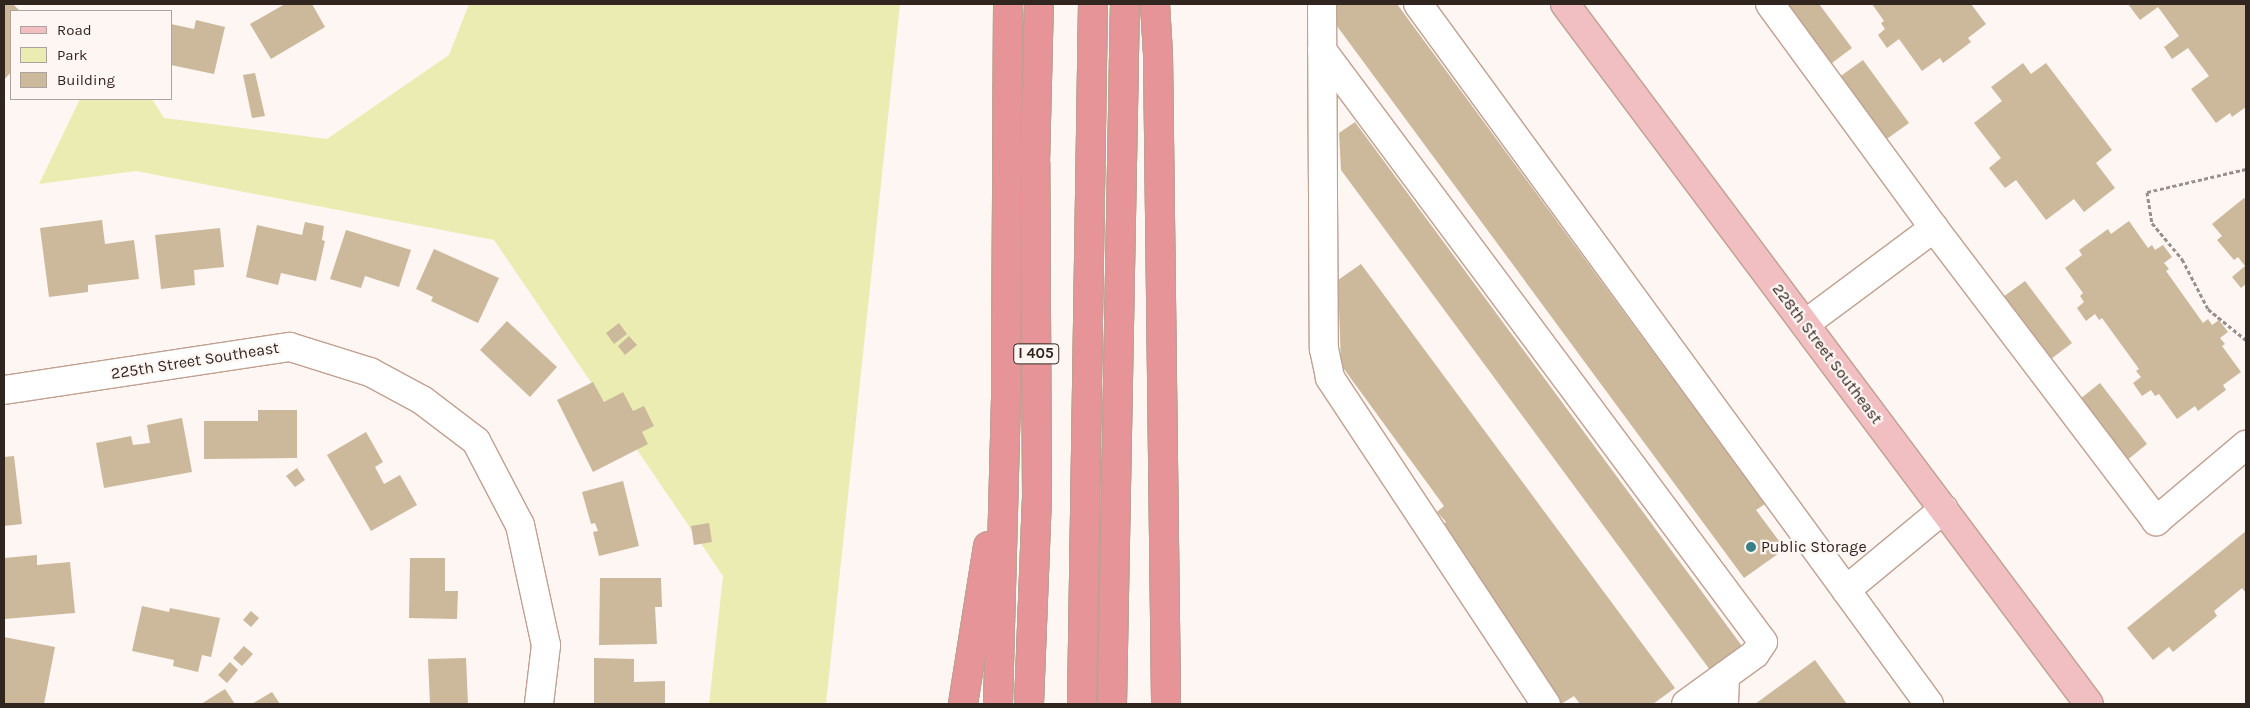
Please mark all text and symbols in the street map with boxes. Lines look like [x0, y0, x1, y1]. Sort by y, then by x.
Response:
legend [10, 10, 172, 100]
text: Road [57, 21, 92, 39]
text: Park [57, 46, 87, 64]
text: Building [57, 71, 115, 89]
street label: 228th Street Southeast [1768, 280, 1886, 428]
street label: 225th Street Southeast [110, 338, 280, 384]
road number: I 405 [1012, 342, 1060, 366]
place label: Public Storage [1761, 537, 1867, 557]
marker: Public Storage [1745, 541, 1757, 553]

